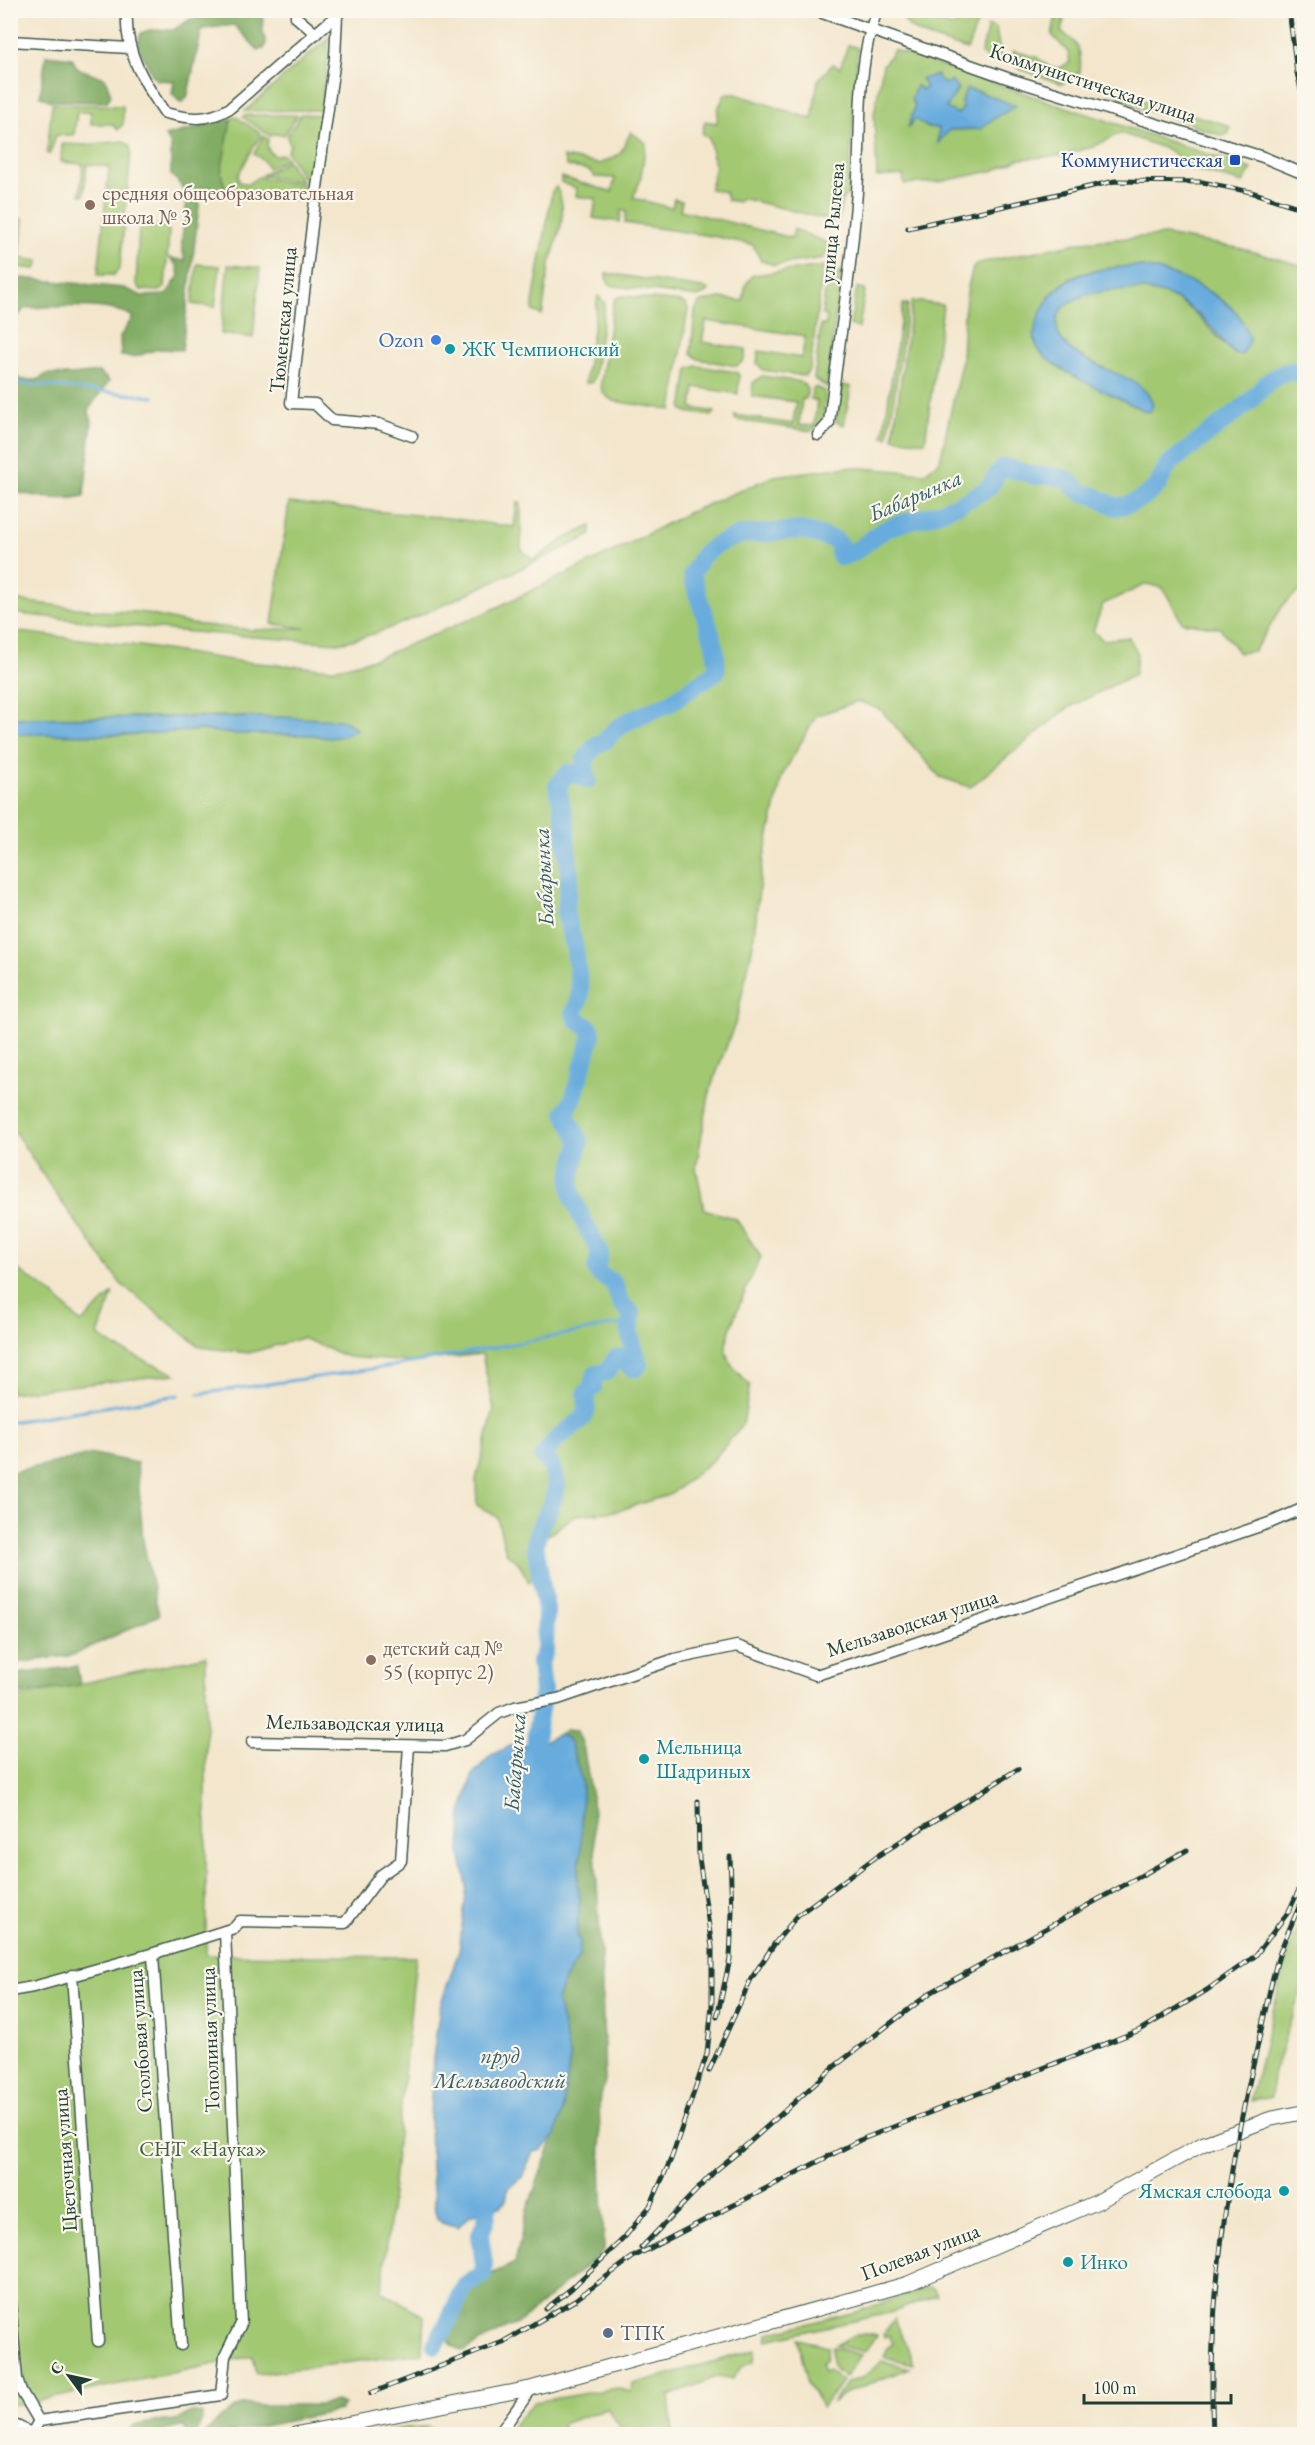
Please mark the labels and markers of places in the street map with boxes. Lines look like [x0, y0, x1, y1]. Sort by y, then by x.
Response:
place label: Коммунистическая [1061, 146, 1223, 173]
marker: Коммунистическая [1228, 153, 1242, 167]
place label: средняя общеобразовательная школа № 3 [102, 179, 354, 230]
marker: средняя общеобразовательная школа № 3 [83, 198, 97, 212]
place label: Ozon [379, 326, 424, 353]
marker: Ozon [429, 333, 443, 347]
place label: ЖК Чемпионский [461, 335, 620, 362]
marker: ЖК Чемпионский [443, 342, 457, 356]
place label: детский сад № 55 (корпус 2) [383, 1634, 503, 1685]
marker: детский сад № 55 (корпус 2) [364, 1653, 378, 1667]
place label: Мельница Шадриных [656, 1733, 750, 1784]
marker: Мельница Шадриных [637, 1752, 651, 1766]
place label: Ямская слобода [1138, 2177, 1273, 2204]
marker: Ямская слобода [1277, 2184, 1291, 2198]
place label: Инко [1080, 2248, 1128, 2275]
marker: Инко [1061, 2255, 1075, 2269]
place label: ТПК [620, 2319, 665, 2346]
marker: ТПК [601, 2326, 615, 2340]

